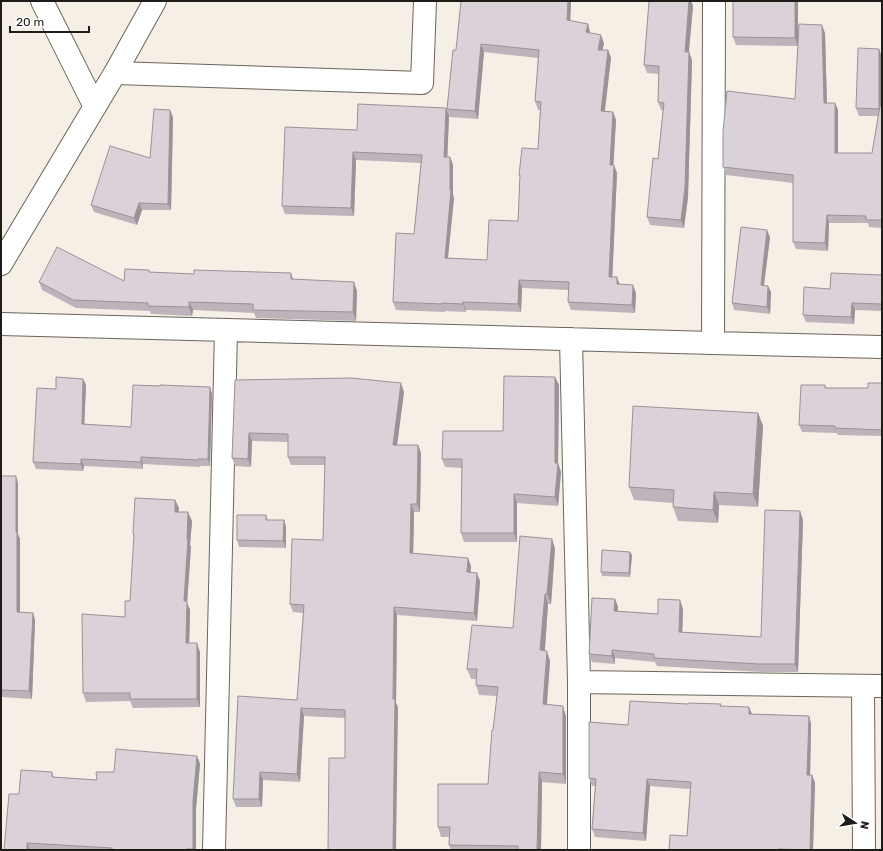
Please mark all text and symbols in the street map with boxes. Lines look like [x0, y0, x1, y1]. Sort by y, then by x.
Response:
scale bar [10, 8, 89, 34]
text: 20 m [16, 15, 44, 29]
north arrow [835, 803, 875, 843]
text: N [857, 820, 871, 830]

